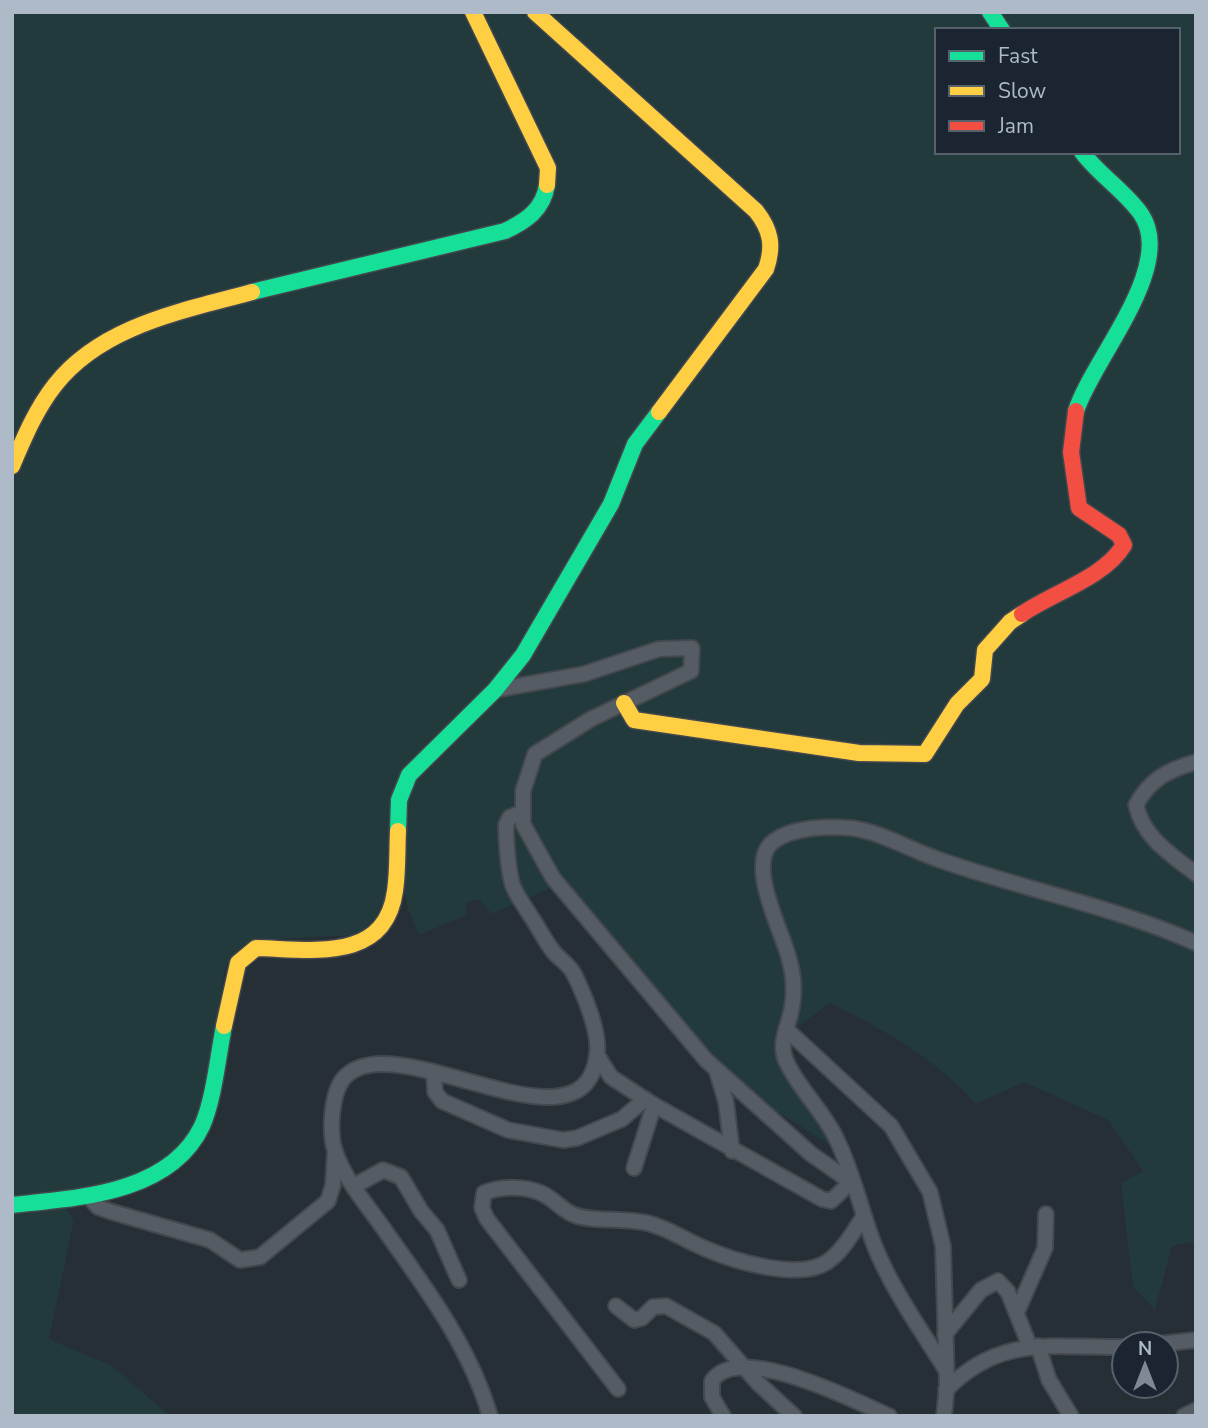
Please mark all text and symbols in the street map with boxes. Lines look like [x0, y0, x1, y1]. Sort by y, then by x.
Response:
legend [935, 28, 1180, 154]
text: Fast [998, 42, 1038, 70]
text: Slow [998, 77, 1047, 105]
text: Jam [997, 112, 1034, 140]
north arrow [1110, 1330, 1180, 1400]
text: N [1138, 1336, 1152, 1362]

